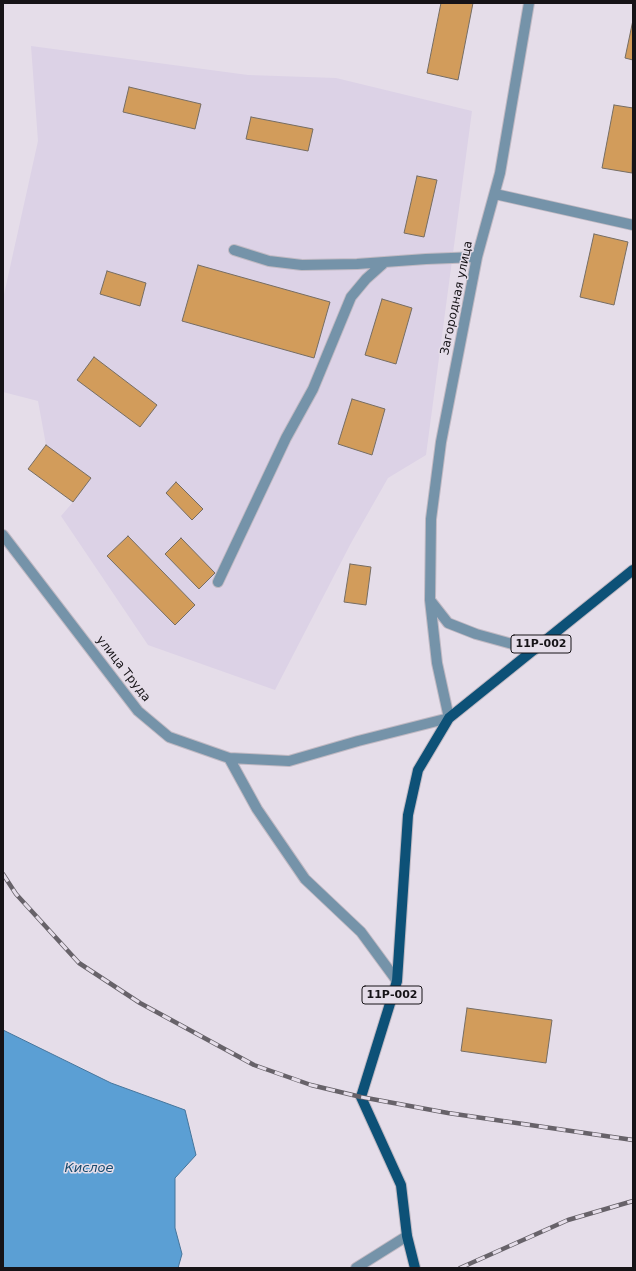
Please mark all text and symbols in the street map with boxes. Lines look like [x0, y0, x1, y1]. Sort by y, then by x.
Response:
street label: Загородная улица [438, 240, 476, 356]
street label: улица Труда [93, 633, 153, 705]
road number: 11Р-002 [511, 635, 571, 653]
road number: 11Р-002 [362, 986, 422, 1004]
water label: Кислое [64, 1161, 114, 1177]

